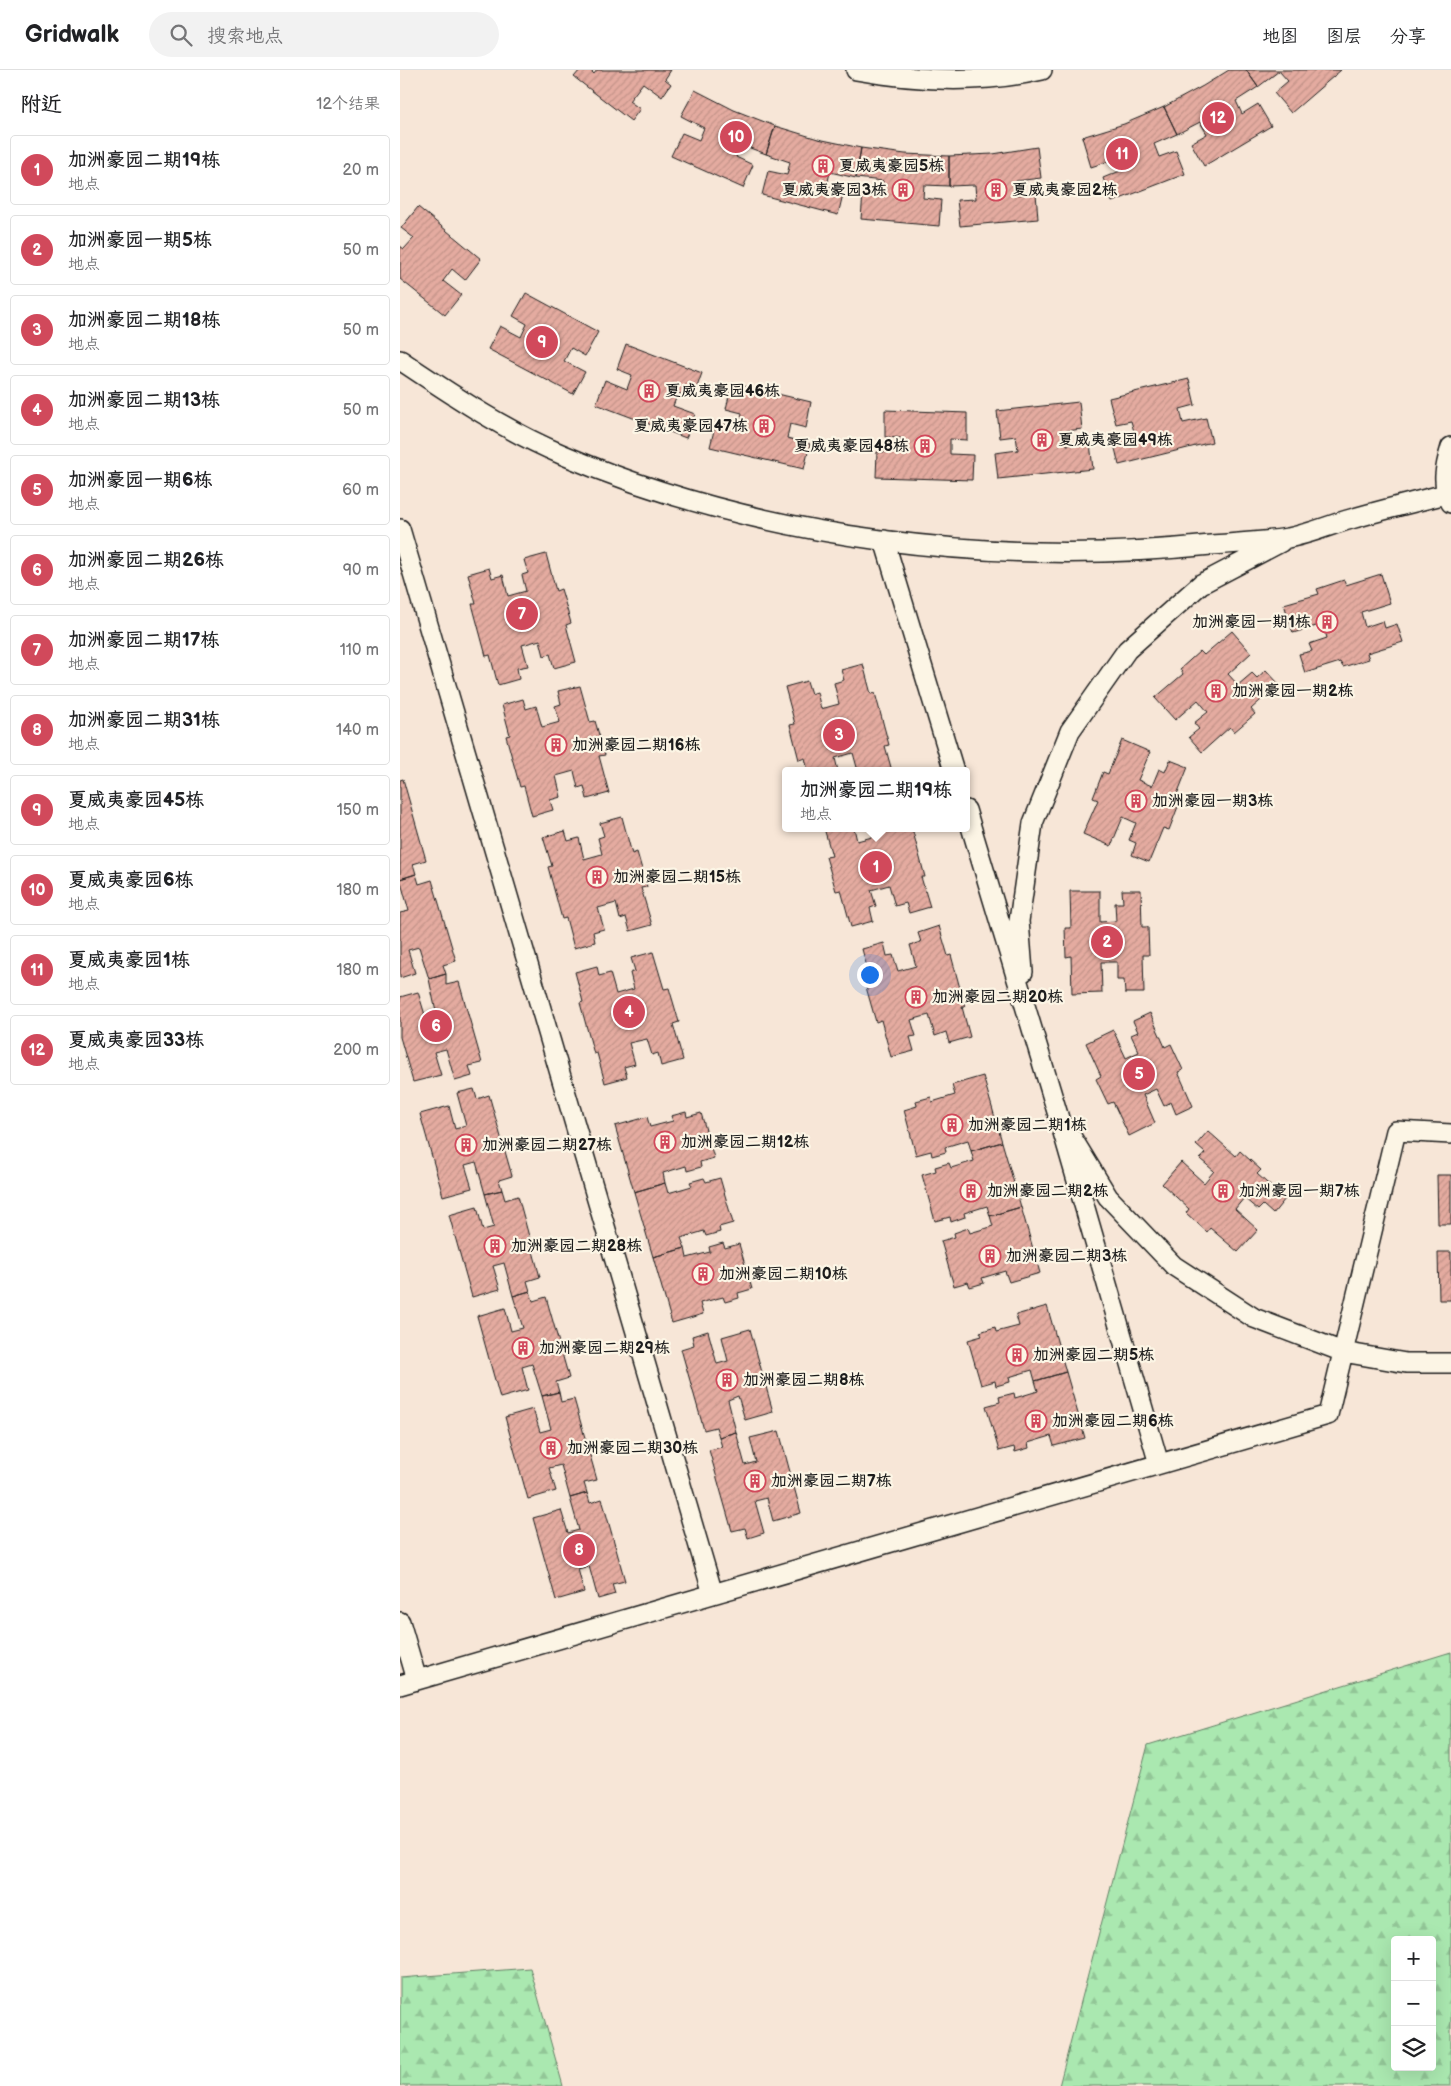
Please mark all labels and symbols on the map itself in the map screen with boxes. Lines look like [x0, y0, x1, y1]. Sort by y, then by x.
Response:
pin: 12 [1202, 99, 1234, 137]
pin: 10 [720, 118, 752, 156]
pin: 11 [1106, 135, 1138, 173]
building icon: 夏威夷豪园5栋 [811, 154, 835, 178]
place label: 夏威夷豪园5栋 [839, 157, 944, 176]
building icon: 夏威夷豪园3栋 [891, 178, 915, 202]
building icon: 夏威夷豪园2栋 [984, 178, 1008, 202]
place label: 夏威夷豪园3栋 [782, 181, 887, 200]
place label: 夏威夷豪园2栋 [1012, 181, 1118, 200]
pin: 9 [526, 323, 558, 361]
building icon: 夏威夷豪园46栋 [637, 379, 661, 403]
place label: 夏威夷豪园46栋 [665, 382, 780, 401]
building icon: 夏威夷豪园47栋 [752, 414, 776, 438]
place label: 夏威夷豪园47栋 [634, 417, 748, 436]
building icon: 夏威夷豪园49栋 [1030, 428, 1054, 452]
place label: 夏威夷豪园49栋 [1058, 431, 1173, 450]
building icon: 夏威夷豪园48栋 [913, 434, 937, 458]
place label: 夏威夷豪园48栋 [794, 437, 909, 456]
pin: 7 [506, 595, 538, 633]
building icon: 加洲豪园一期1栋 [1315, 610, 1339, 634]
place label: 加洲豪园一期1栋 [1192, 613, 1311, 632]
building icon: 加洲豪园一期2栋 [1204, 679, 1228, 703]
place label: 加洲豪园一期2栋 [1232, 682, 1354, 701]
pin: 3 [823, 716, 855, 754]
building icon: 加洲豪园二期16栋 [544, 733, 568, 757]
place label: 加洲豪园二期16栋 [572, 736, 700, 755]
building icon: 加洲豪园一期3栋 [1124, 789, 1148, 813]
place label: 加洲豪园一期3栋 [1152, 792, 1273, 811]
pin: 1 [860, 848, 892, 886]
building icon: 加洲豪园二期15栋 [585, 865, 609, 889]
place label: 加洲豪园二期15栋 [613, 868, 741, 887]
pin: 2 [1091, 923, 1123, 961]
your location [857, 962, 883, 988]
building icon: 加洲豪园二期20栋 [904, 985, 928, 1009]
place label: 加洲豪园二期20栋 [932, 988, 1063, 1007]
pin: 4 [613, 993, 645, 1031]
pin: 6 [420, 1007, 452, 1045]
pin: 5 [1123, 1055, 1155, 1093]
building icon: 加洲豪园二期1栋 [940, 1113, 964, 1137]
place label: 加洲豪园二期1栋 [968, 1116, 1087, 1135]
building icon: 加洲豪园二期12栋 [653, 1130, 677, 1154]
building icon: 加洲豪园二期27栋 [454, 1133, 478, 1157]
place label: 加洲豪园二期12栋 [681, 1133, 809, 1152]
place label: 加洲豪园二期27栋 [482, 1136, 612, 1155]
building icon: 加洲豪园二期2栋 [959, 1179, 983, 1203]
building icon: 加洲豪园一期7栋 [1211, 1179, 1235, 1203]
place label: 加洲豪园二期2栋 [987, 1182, 1109, 1201]
place label: 加洲豪园一期7栋 [1239, 1182, 1360, 1201]
building icon: 加洲豪园二期28栋 [483, 1234, 507, 1258]
place label: 加洲豪园二期28栋 [511, 1237, 642, 1256]
building icon: 加洲豪园二期3栋 [978, 1244, 1002, 1268]
place label: 加洲豪园二期3栋 [1006, 1247, 1127, 1266]
building icon: 加洲豪园二期10栋 [691, 1262, 715, 1286]
place label: 加洲豪园二期10栋 [719, 1265, 848, 1284]
building icon: 加洲豪园二期29栋 [511, 1336, 535, 1360]
place label: 加洲豪园二期29栋 [539, 1339, 670, 1358]
building icon: 加洲豪园二期5栋 [1005, 1343, 1029, 1367]
place label: 加洲豪园二期5栋 [1033, 1346, 1154, 1365]
building icon: 加洲豪园二期8栋 [715, 1368, 739, 1392]
place label: 加洲豪园二期8栋 [743, 1371, 865, 1390]
building icon: 加洲豪园二期6栋 [1024, 1409, 1048, 1433]
place label: 加洲豪园二期6栋 [1052, 1412, 1174, 1431]
building icon: 加洲豪园二期30栋 [539, 1436, 563, 1460]
place label: 加洲豪园二期30栋 [567, 1439, 698, 1458]
building icon: 加洲豪园二期7栋 [743, 1469, 767, 1493]
place label: 加洲豪园二期7栋 [771, 1472, 892, 1491]
pin: 8 [563, 1531, 595, 1569]

